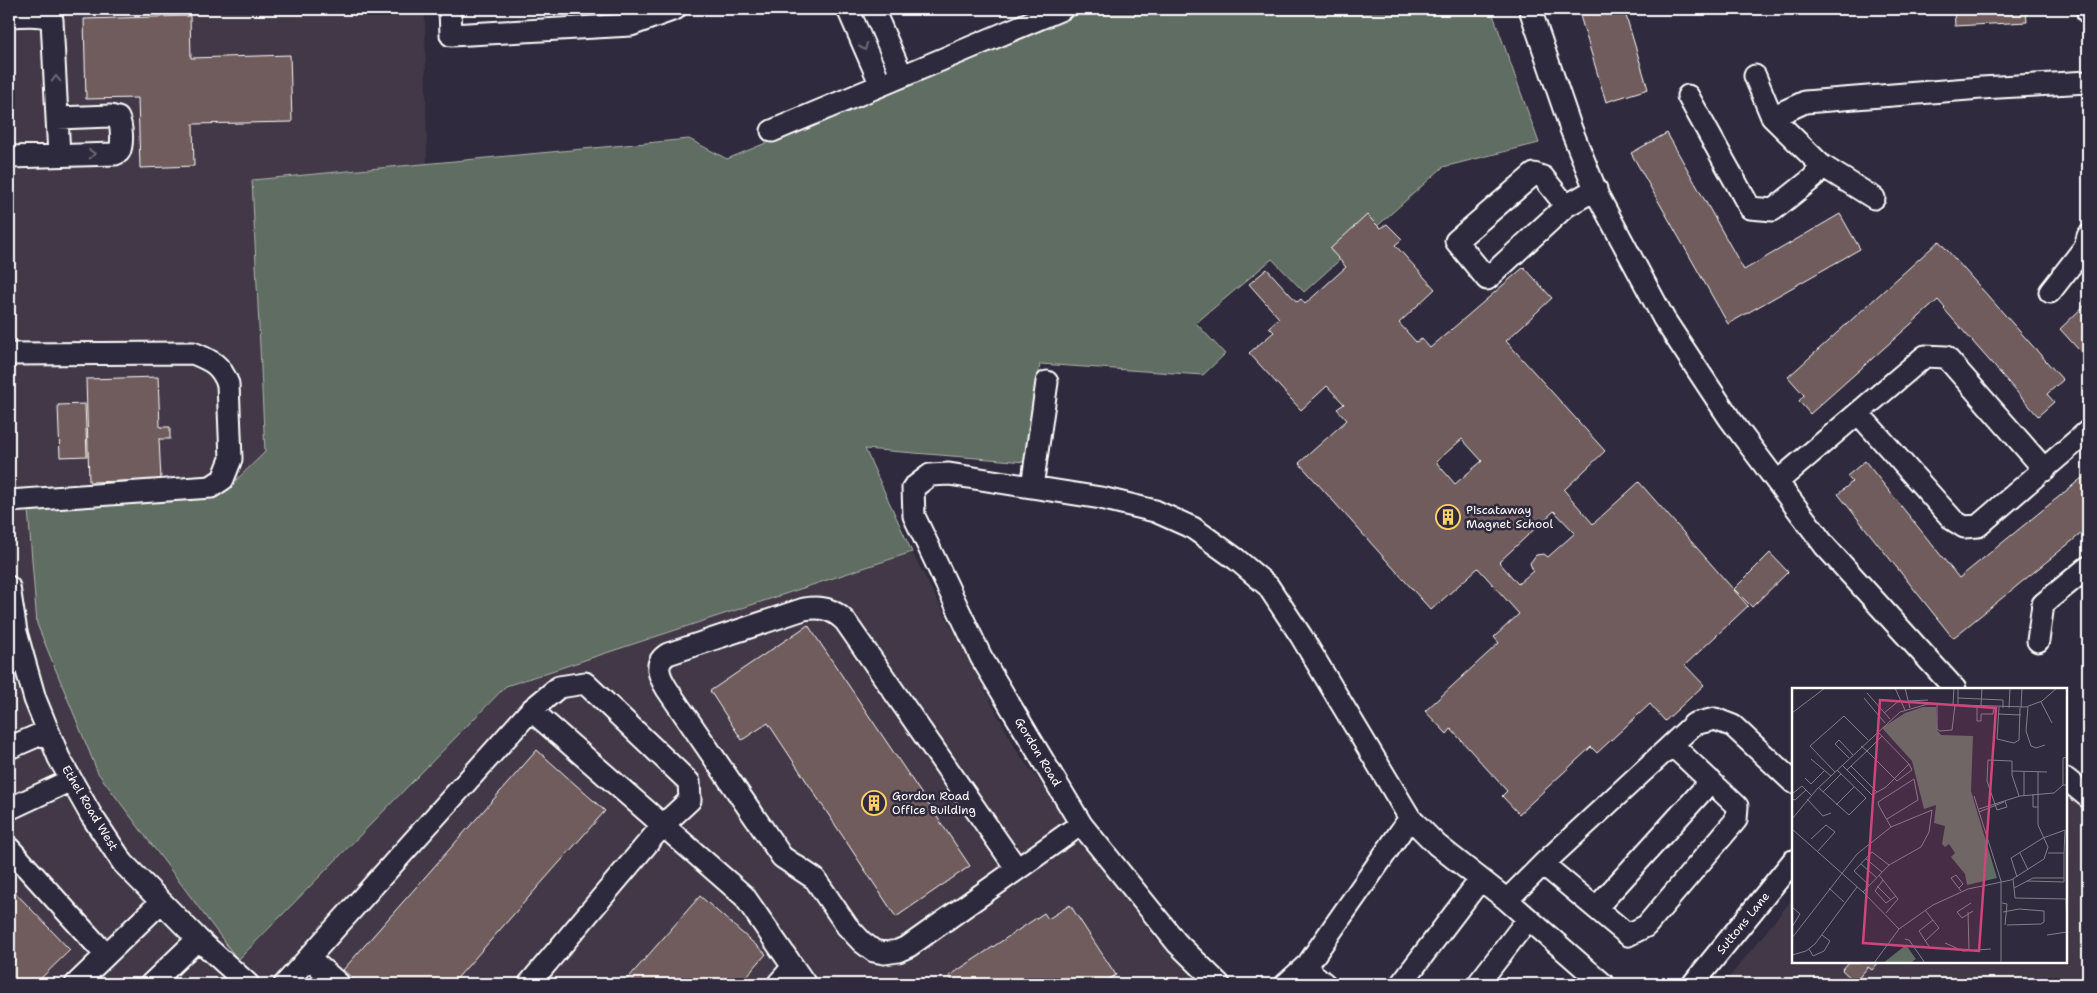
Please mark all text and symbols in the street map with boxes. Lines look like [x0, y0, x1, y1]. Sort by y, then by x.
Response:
one-way arrow [858, 42, 869, 51]
one-way arrow [51, 75, 61, 82]
one-way arrow [89, 149, 97, 160]
place label: Piscataway Magnet School [1466, 502, 1554, 532]
building icon: Piscataway Magnet School [1435, 504, 1461, 530]
inset map [1792, 688, 2067, 963]
street label: Gordon Road [1011, 715, 1065, 790]
street label: Ethel Road West [58, 762, 122, 854]
place label: Gordon Road Office Building [892, 788, 976, 818]
building icon: Gordon Road Office Building [861, 790, 887, 816]
street label: Suttons Lane [1713, 888, 1773, 957]

